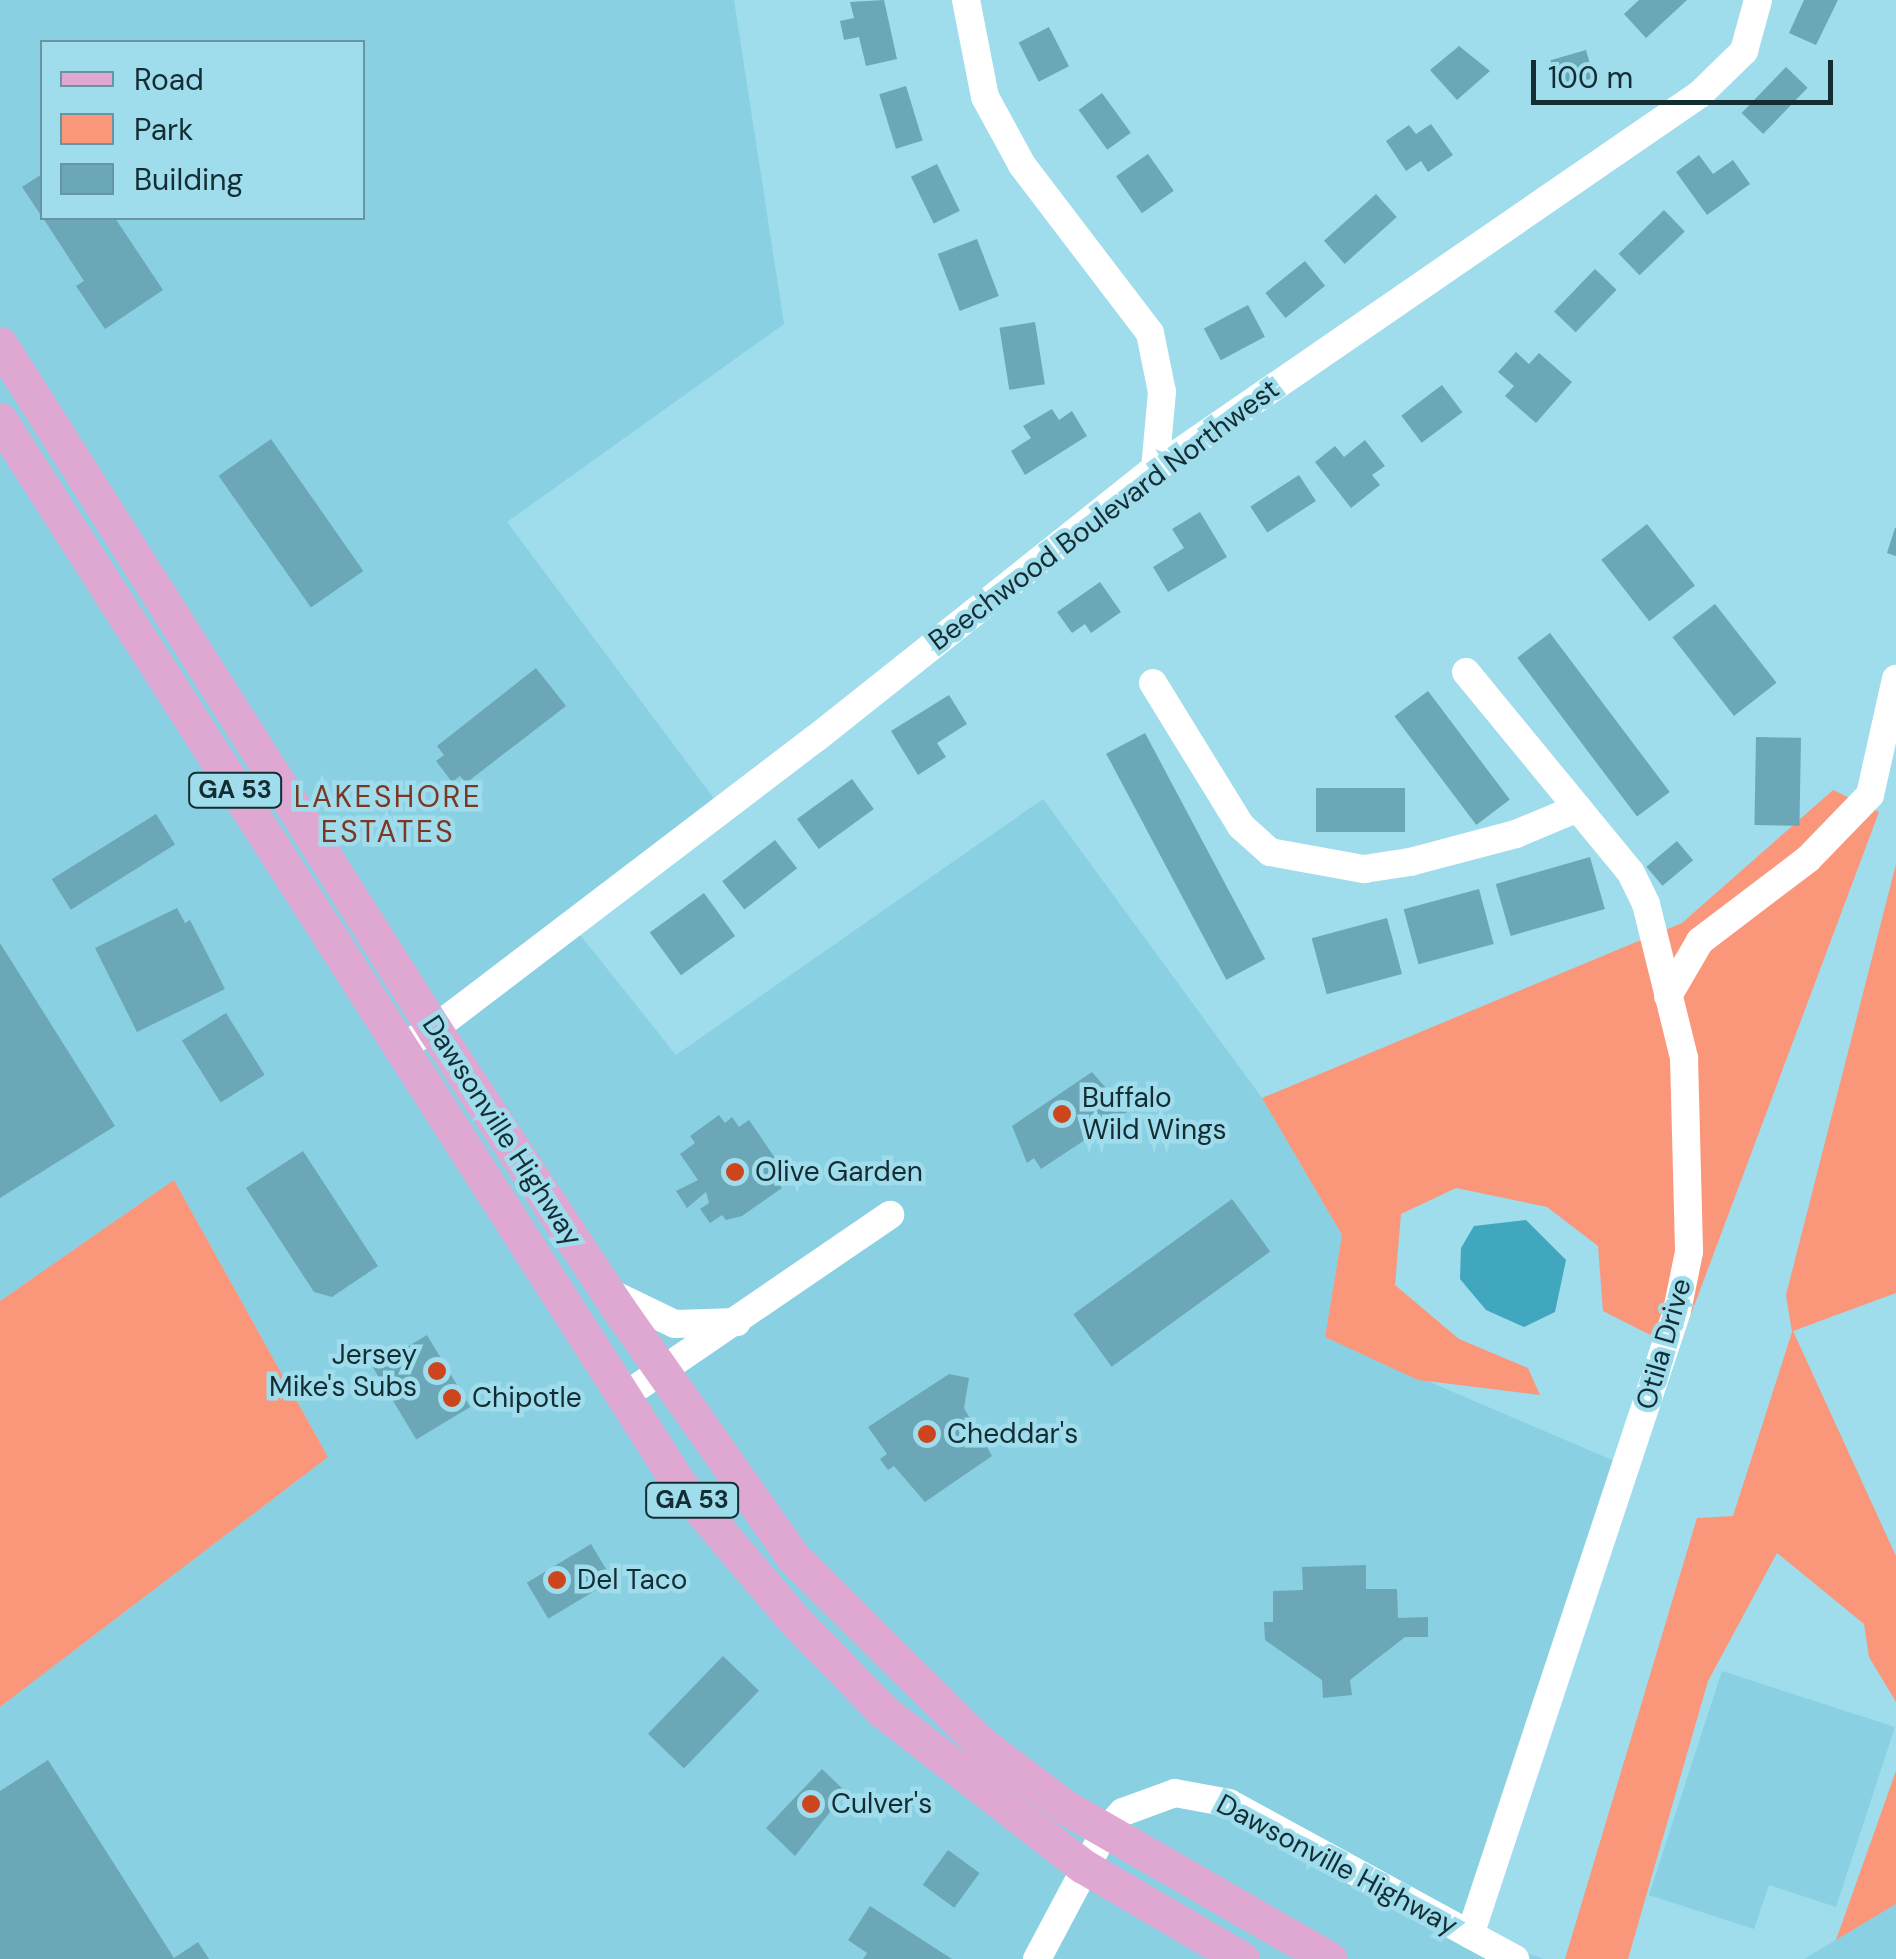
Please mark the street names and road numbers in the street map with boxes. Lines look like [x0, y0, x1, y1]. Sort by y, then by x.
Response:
street label: Beechwood Boulevard Northwest [922, 372, 1286, 658]
road number: GA 53 [188, 770, 282, 810]
street label: Dawsonville Highway [415, 1009, 589, 1253]
street label: Otila Drive [1629, 1275, 1699, 1413]
road number: GA 53 [644, 1480, 740, 1520]
street label: Dawsonville Highway [1211, 1787, 1463, 1943]

